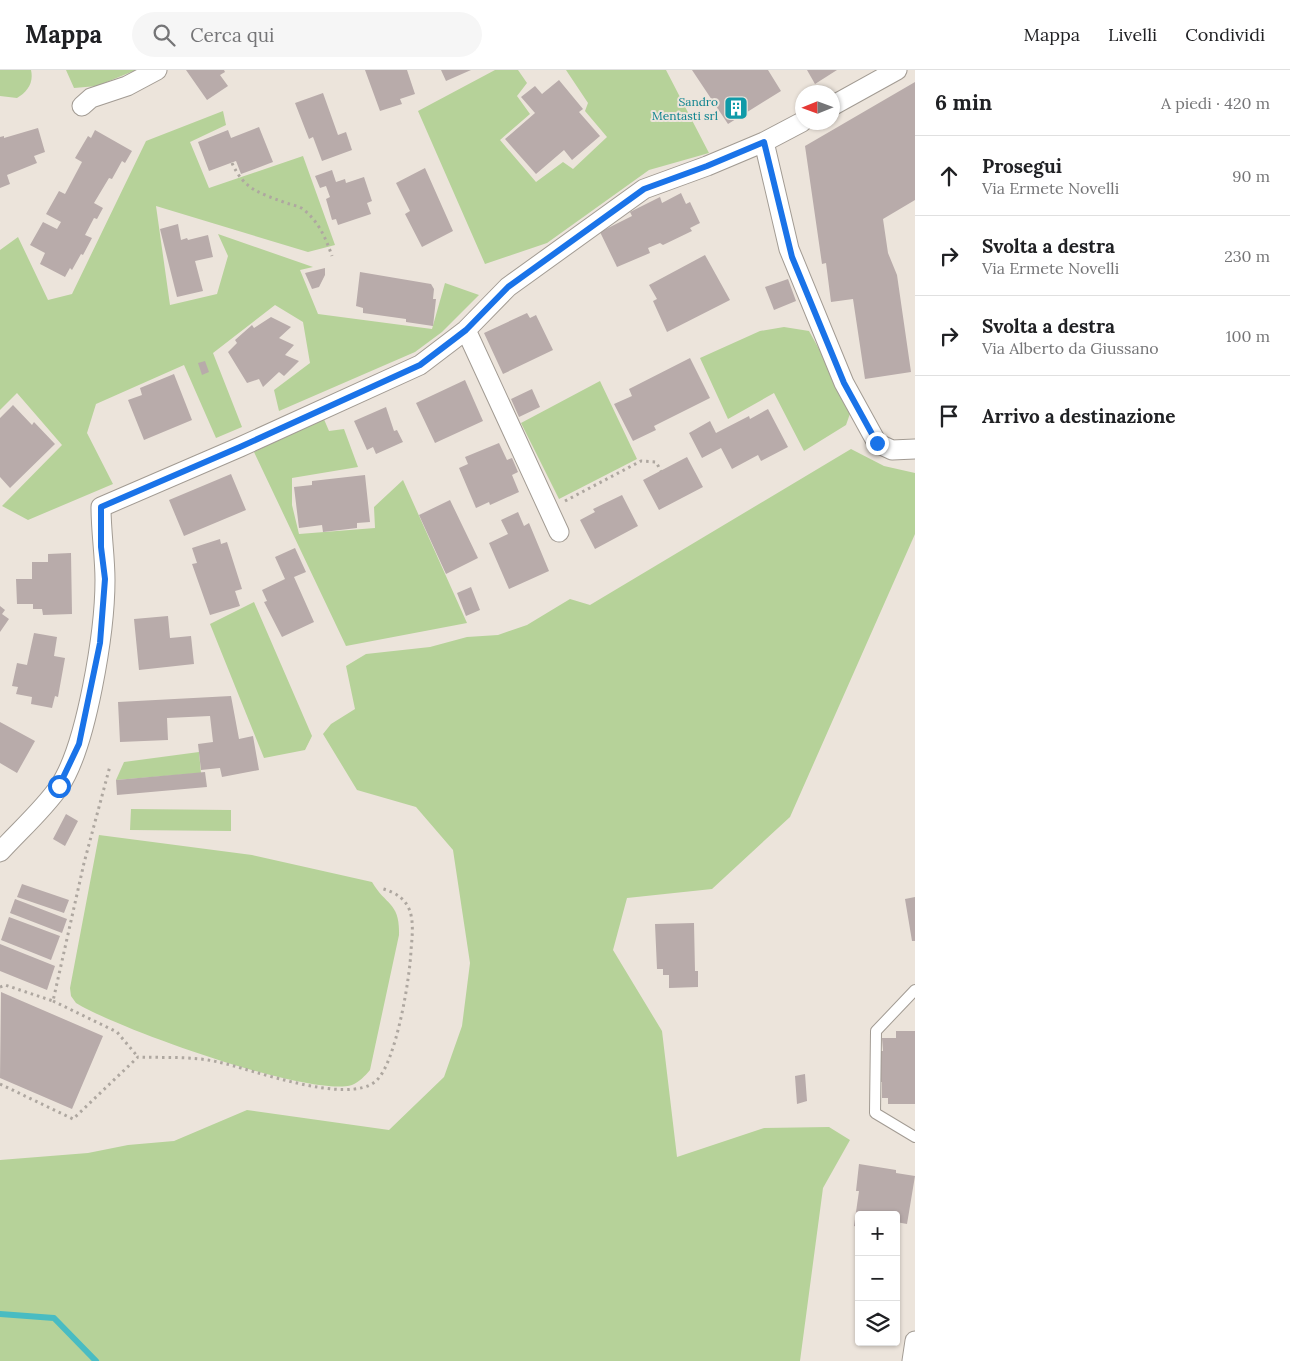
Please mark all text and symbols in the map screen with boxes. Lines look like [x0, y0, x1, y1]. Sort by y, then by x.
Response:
search box [132, 12, 482, 57]
text: Mappa [25, 19, 102, 50]
icon: search [150, 21, 178, 49]
text: Cerca qui [190, 23, 274, 47]
text: Mappa [1023, 23, 1080, 46]
text: Livelli [1108, 23, 1157, 46]
text: Condividi [1185, 23, 1265, 46]
north arrow [795, 85, 840, 130]
text: 6 min [935, 89, 992, 116]
text: A piedi · 420 m [1161, 93, 1270, 113]
place label: Sandro Mentasti srl [652, 94, 718, 123]
building icon: Sandro Mentasti srl [723, 95, 749, 121]
text: Prosegui [982, 154, 1062, 178]
icon: ahead [935, 162, 963, 190]
text: 90 m [1232, 166, 1270, 186]
text: Via Ermete Novelli [982, 178, 1119, 198]
text: Svolta a destra [982, 234, 1115, 258]
icon: right [935, 242, 963, 270]
text: 230 m [1224, 246, 1270, 266]
text: Via Ermete Novelli [982, 258, 1119, 278]
text: Svolta a destra [982, 314, 1115, 338]
icon: right [935, 322, 963, 350]
text: 100 m [1226, 326, 1270, 346]
text: Via Alberto da Giussano [982, 338, 1159, 358]
icon: arrive [935, 402, 963, 430]
text: Arrivo a destinazione [982, 404, 1176, 428]
route end [866, 432, 889, 455]
route start [48, 775, 71, 798]
map controls [855, 1211, 900, 1346]
button: + [855, 1211, 900, 1256]
button: − [855, 1256, 900, 1301]
button: layers [855, 1301, 900, 1346]

